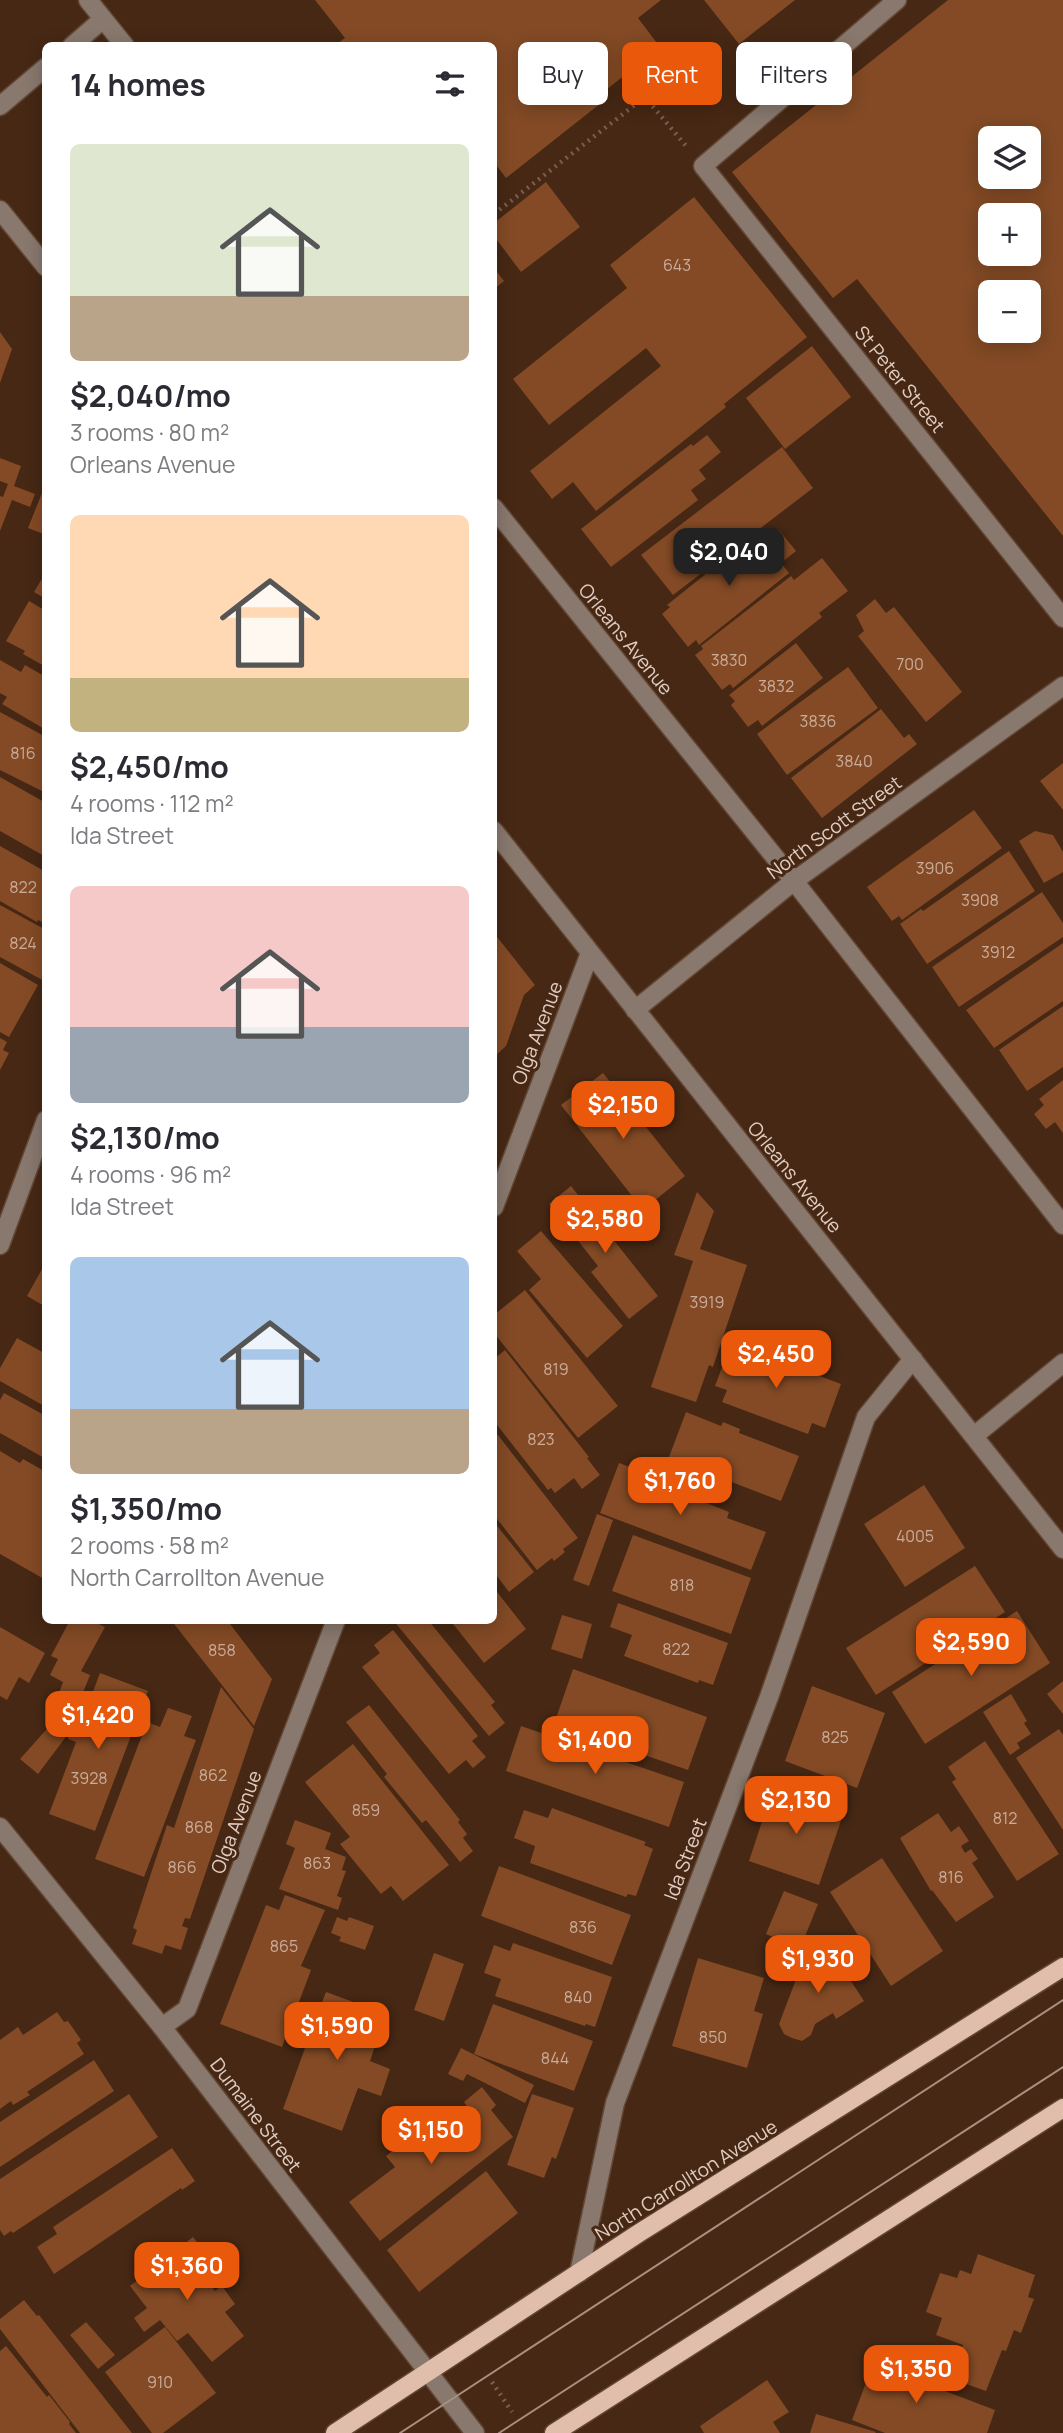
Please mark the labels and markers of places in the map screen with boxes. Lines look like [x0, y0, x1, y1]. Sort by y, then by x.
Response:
pin: $2,040 [672, 528, 786, 588]
pin: $2,150 [566, 1082, 680, 1141]
pin: $2,580 [548, 1196, 662, 1255]
pin: $2,450 [719, 1330, 833, 1390]
pin: $1,760 [623, 1458, 737, 1517]
pin: $2,590 [914, 1618, 1028, 1678]
pin: $1,420 [41, 1692, 155, 1751]
pin: $1,400 [538, 1716, 652, 1776]
pin: $2,130 [739, 1776, 853, 1836]
pin: $1,930 [761, 1936, 875, 1995]
pin: $1,590 [280, 2002, 394, 2062]
pin: $1,150 [374, 2106, 488, 2166]
pin: $1,360 [130, 2242, 244, 2302]
pin: $1,350 [859, 2346, 973, 2405]

